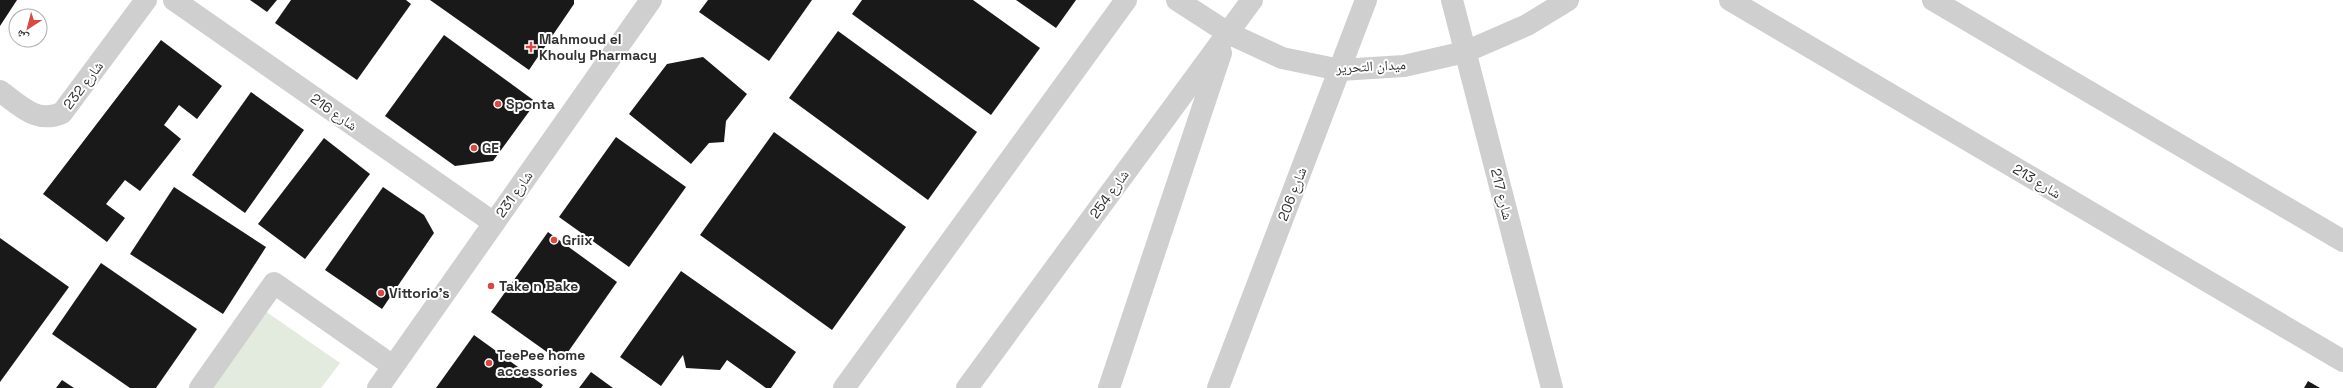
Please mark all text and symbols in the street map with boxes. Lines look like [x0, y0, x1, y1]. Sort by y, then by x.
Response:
north arrow [8, 8, 48, 48]
text: ش [13, 26, 32, 45]
place label: Mahmoud el Khouly Pharmacy [539, 30, 657, 64]
marker: Mahmoud el Khouly Pharmacy [526, 42, 536, 52]
street label: ميدان التحرير [1335, 55, 1406, 77]
street label: شارع 232 [59, 57, 108, 113]
street label: شارع 216 [307, 89, 361, 135]
place label: Sponta [506, 95, 555, 113]
marker: Sponta [493, 99, 503, 109]
place label: GE [482, 139, 499, 157]
marker: GE [469, 143, 479, 153]
street label: شارع 213 [2009, 160, 2064, 203]
street label: شارع 206 [1274, 165, 1311, 224]
street label: شارع 254 [1085, 166, 1133, 222]
street label: شارع 217 [1486, 166, 1517, 222]
street label: شارع 231 [492, 167, 537, 221]
place label: Griix [562, 231, 593, 249]
marker: Griix [549, 235, 559, 245]
place label: Take n Bake [499, 277, 578, 295]
marker: Take n Bake [486, 281, 496, 291]
place label: Vittorio's [389, 284, 450, 302]
marker: Vittorio's [376, 288, 386, 298]
place label: TeePee home accessories [497, 346, 585, 380]
marker: TeePee home accessories [484, 358, 494, 368]

